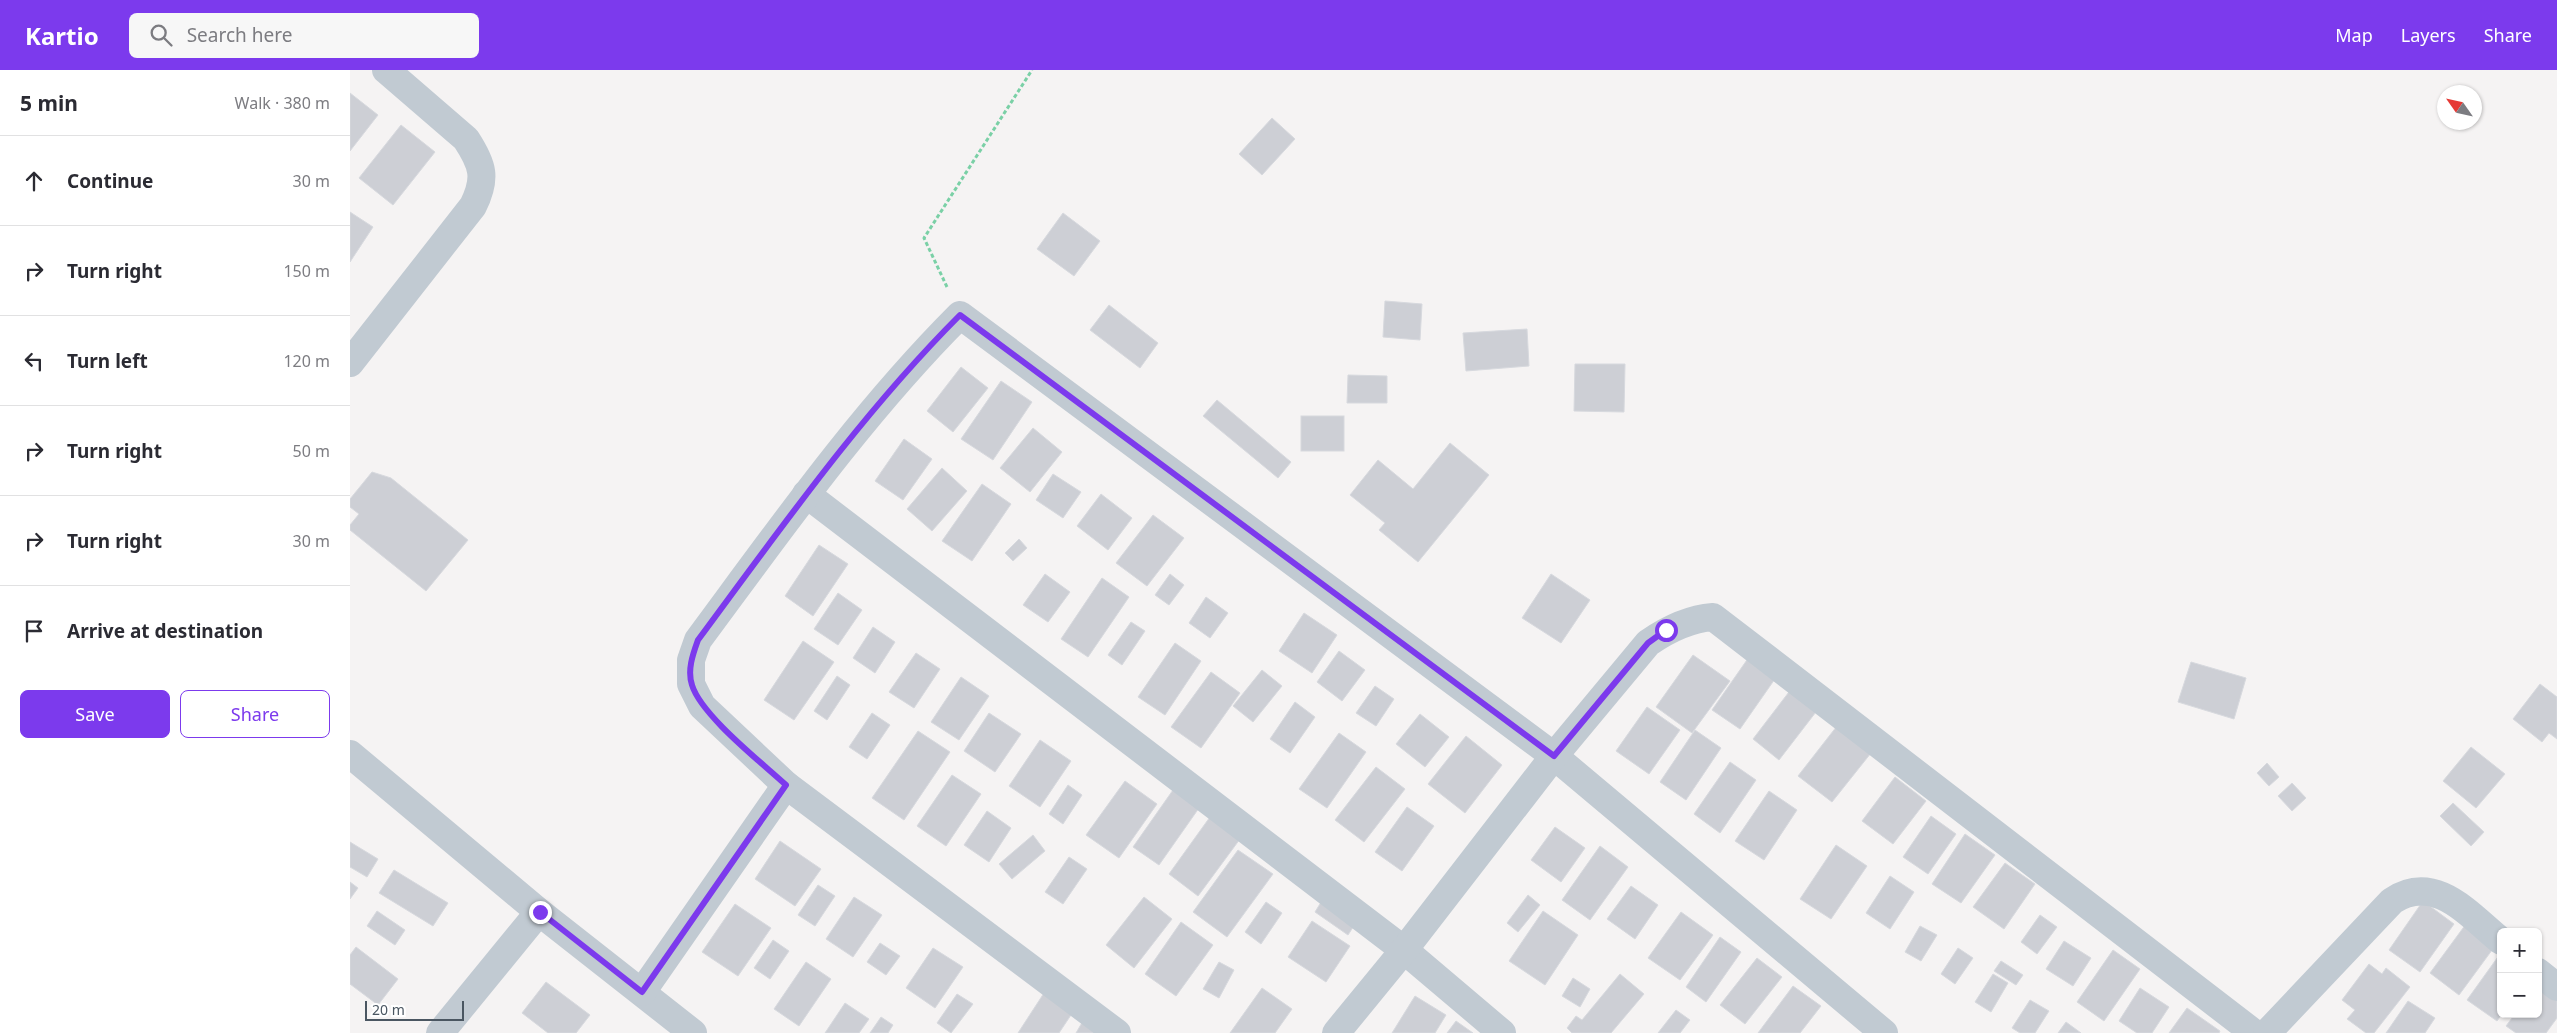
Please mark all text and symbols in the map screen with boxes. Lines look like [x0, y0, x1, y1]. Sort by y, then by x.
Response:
search box [129, 13, 479, 58]
text: Kartio [25, 19, 99, 52]
icon: search [147, 21, 175, 49]
text: Search here [187, 22, 292, 48]
text: Map [2335, 23, 2373, 47]
text: Layers [2401, 23, 2456, 47]
text: Share [2484, 23, 2532, 47]
north arrow [2437, 85, 2482, 130]
text: 5 min [20, 89, 78, 117]
text: Walk · 380 m [235, 92, 330, 114]
icon: ahead [20, 167, 48, 195]
text: Continue [67, 168, 153, 194]
text: 30 m [293, 170, 330, 192]
icon: right [20, 257, 48, 285]
text: Turn right [67, 258, 162, 284]
text: 150 m [283, 260, 330, 282]
icon: left [20, 347, 48, 375]
text: Turn left [67, 348, 148, 374]
text: 120 m [283, 350, 330, 372]
icon: right [20, 437, 48, 465]
text: Turn right [67, 438, 162, 464]
text: 50 m [293, 440, 330, 462]
icon: right [20, 527, 48, 555]
text: Turn right [67, 528, 162, 554]
text: 30 m [293, 530, 330, 552]
icon: arrive [20, 617, 48, 645]
text: Arrive at destination [67, 618, 263, 644]
route start [1655, 619, 1678, 642]
button: Save [20, 690, 170, 738]
button: Share [180, 690, 330, 738]
route end [529, 901, 552, 924]
map controls [2497, 928, 2542, 1018]
button: + [2497, 928, 2542, 973]
button: − [2497, 973, 2542, 1018]
scale bar [365, 998, 464, 1021]
text: 20 m [372, 1000, 405, 1019]

